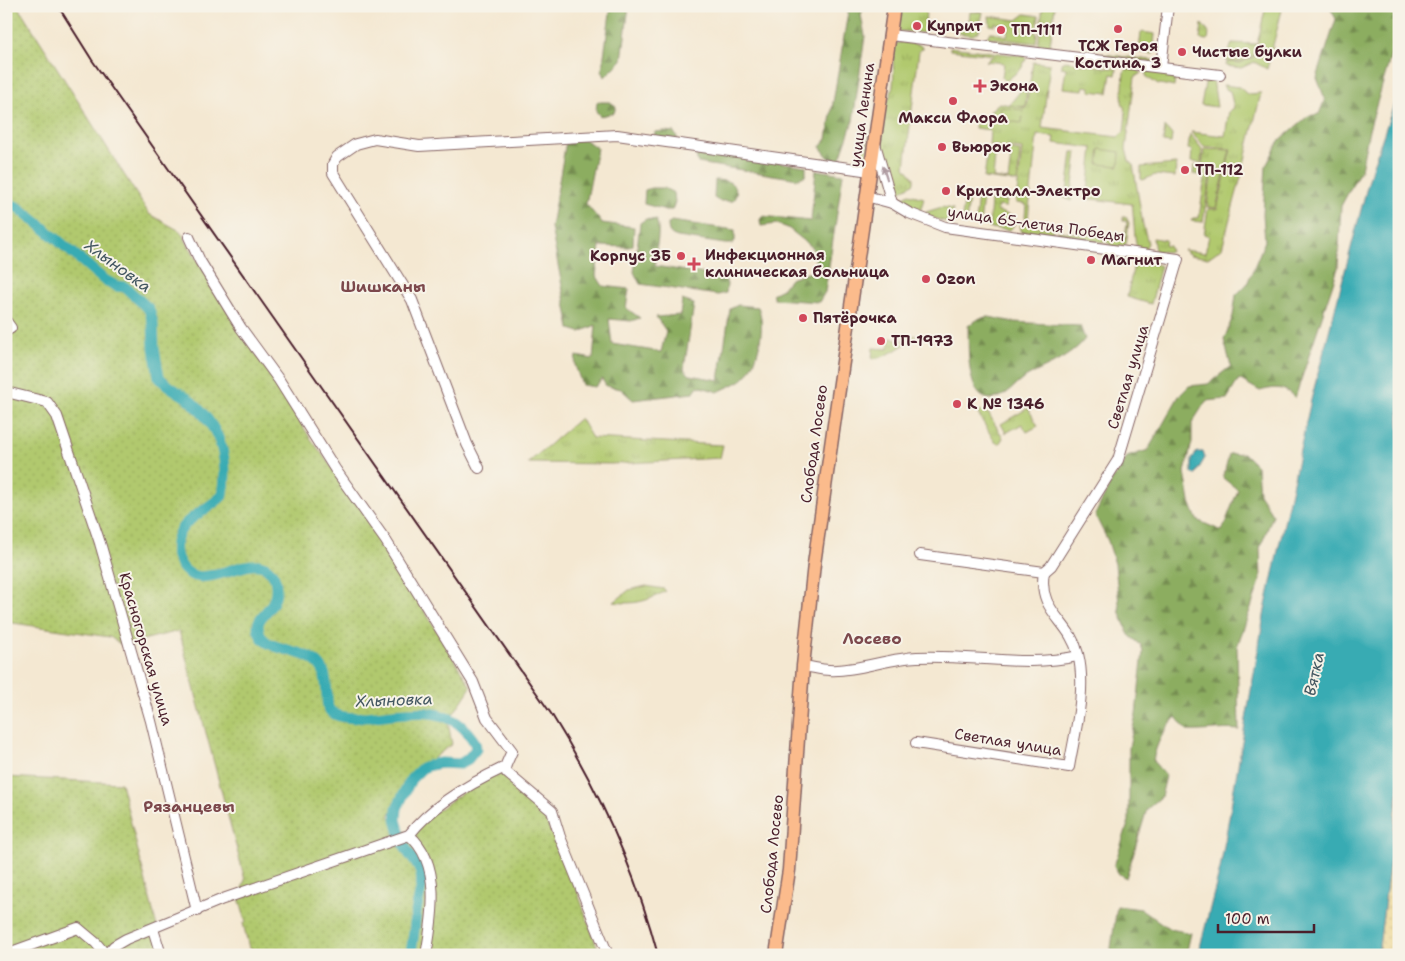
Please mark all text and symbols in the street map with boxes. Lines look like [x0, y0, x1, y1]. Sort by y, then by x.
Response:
place label: Куприт [927, 16, 983, 36]
marker: Куприт [911, 20, 923, 32]
place label: ТП-1111 [1011, 20, 1063, 40]
marker: ТСЖ Героя Костина, 3 [1112, 23, 1124, 35]
marker: ТП-1111 [995, 24, 1007, 36]
place label: ТСЖ Героя Костина, 3 [1075, 36, 1161, 73]
place label: Чистые булки [1192, 42, 1303, 62]
marker: Чистые булки [1176, 46, 1188, 58]
street label: улица Ленина [845, 61, 879, 169]
place label: Экона [990, 76, 1039, 96]
marker: Экона [974, 80, 986, 92]
marker: Макси Флора [947, 95, 959, 107]
place label: Макси Флора [898, 108, 1009, 128]
place label: Вьюрок [952, 137, 1012, 157]
marker: Вьюрок [936, 141, 948, 153]
place label: ТП-112 [1195, 160, 1244, 180]
marker: ТП-112 [1179, 164, 1191, 176]
one-way arrow [880, 165, 888, 180]
place label: Кристалл-Электро [956, 181, 1101, 201]
marker: Кристалл-Электро [940, 185, 952, 197]
street label: улица 65-летия Победы [946, 202, 1126, 246]
water label: Хлыновка [80, 234, 155, 297]
place label: Инфекционная клиническая больница [705, 245, 890, 282]
place label: Корпус 3Б [590, 246, 671, 266]
marker: Корпус 3Б [675, 250, 687, 262]
place label: Магнит [1101, 250, 1162, 270]
marker: Магнит [1085, 254, 1097, 266]
marker: Инфекционная клиническая больница [687, 257, 701, 271]
place label: Ozon [936, 269, 976, 289]
marker: Ozon [920, 273, 932, 285]
district label: Шишканы [340, 276, 426, 297]
place label: Пятёрочка [813, 308, 897, 328]
marker: Пятёрочка [797, 312, 809, 324]
street label: Светлая улица [1103, 322, 1154, 432]
place label: ТП-1973 [891, 331, 953, 351]
marker: ТП-1973 [875, 335, 887, 347]
street label: Слобода Лосево [796, 383, 832, 505]
place label: К № 1346 [967, 394, 1044, 414]
marker: К № 1346 [951, 398, 963, 410]
street label: Красногорская улица [115, 570, 178, 729]
district label: Лосево [842, 628, 902, 649]
water label: Вятка [1299, 650, 1329, 698]
water label: Хлыновка [354, 688, 433, 712]
street label: Светлая улица [953, 724, 1064, 760]
street label: Слобода Лосево [756, 794, 788, 914]
district label: Рязанцевы [143, 796, 235, 817]
scale bar [1218, 901, 1314, 933]
text: 100 m [1225, 909, 1270, 929]

